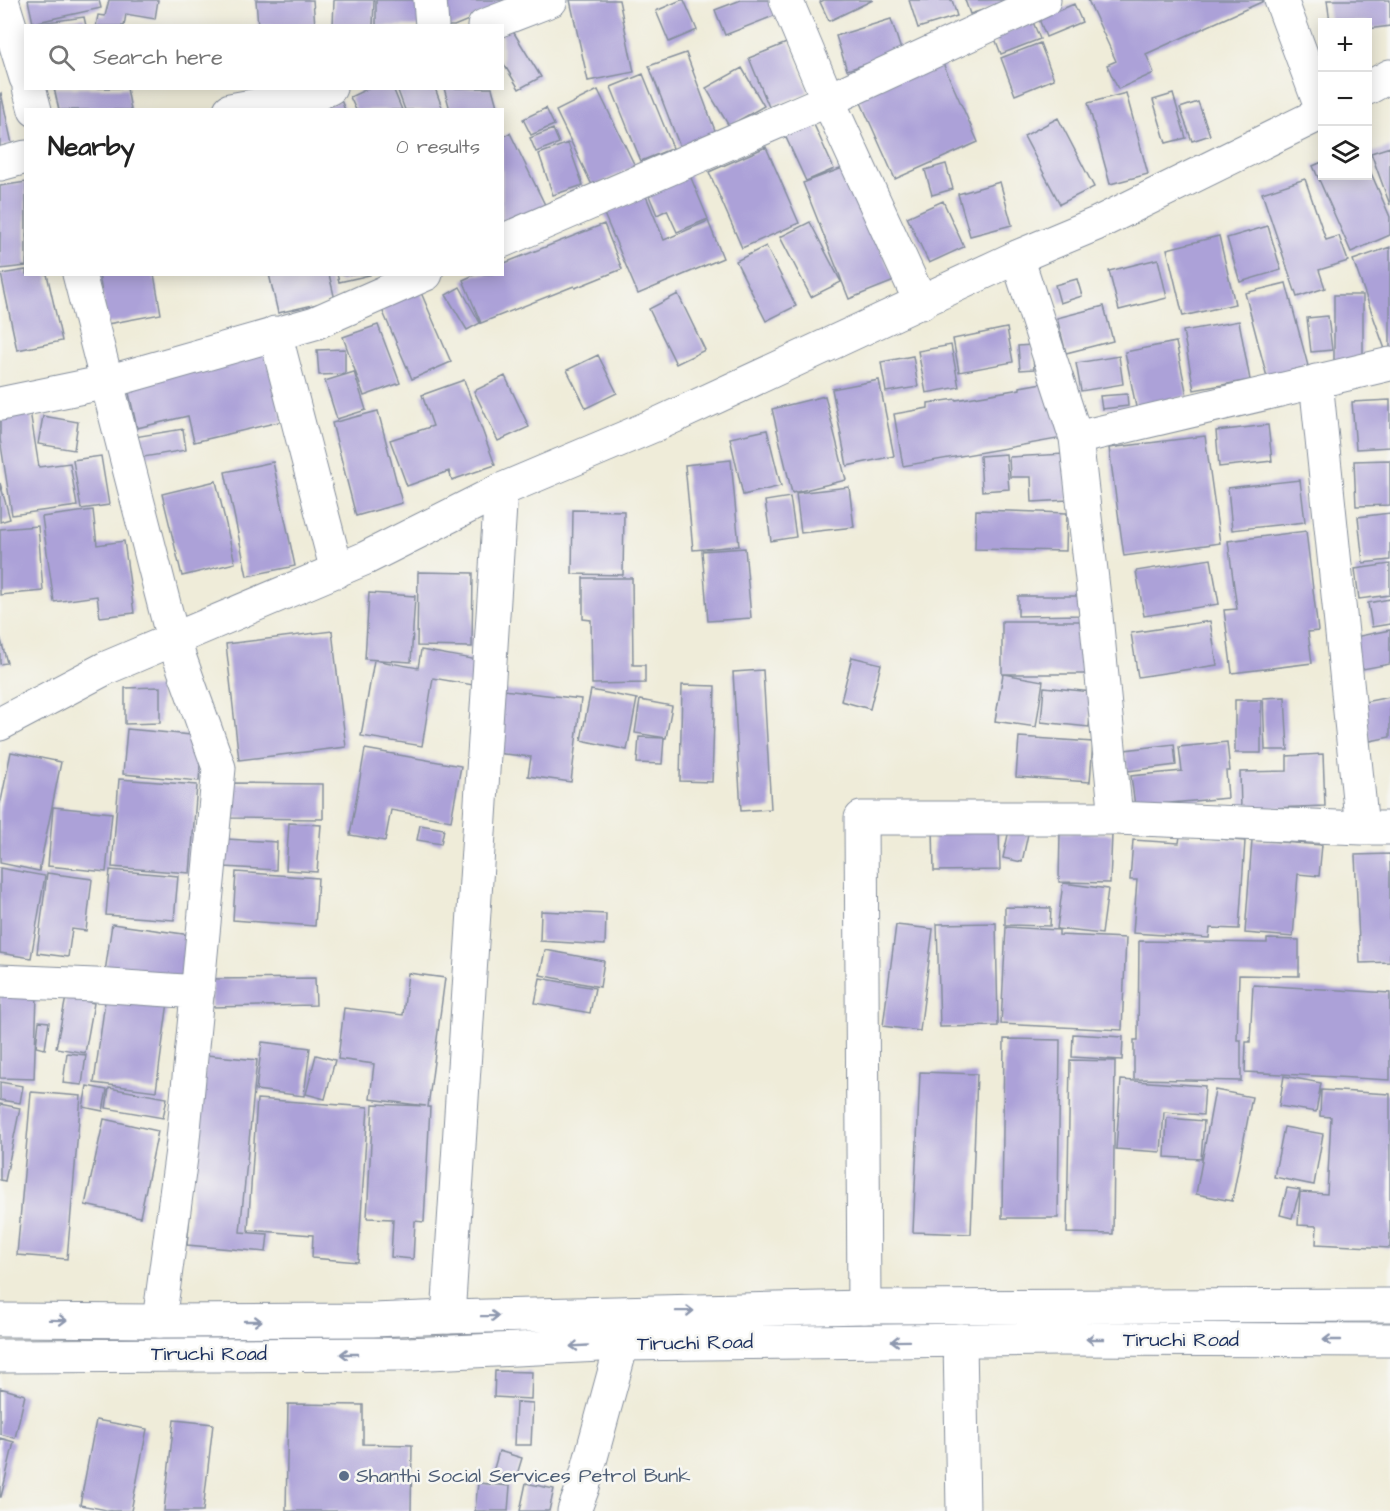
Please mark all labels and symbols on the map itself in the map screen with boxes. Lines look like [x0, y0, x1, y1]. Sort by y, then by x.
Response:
one-way arrow [675, 1305, 695, 1317]
one-way arrow [480, 1310, 500, 1322]
one-way arrow [48, 1315, 68, 1326]
one-way arrow [243, 1315, 263, 1327]
street label: Tiruchi Road [1123, 1326, 1239, 1354]
street label: Tiruchi Road [637, 1328, 753, 1358]
one-way arrow [1085, 1333, 1105, 1345]
one-way arrow [1322, 1334, 1342, 1346]
one-way arrow [890, 1335, 910, 1347]
street label: Tiruchi Road [151, 1340, 267, 1368]
one-way arrow [569, 1340, 589, 1351]
one-way arrow [340, 1348, 360, 1360]
place label: Shanthi Social Services Petrol Bunk [356, 1462, 690, 1490]
marker: Shanthi Social Services Petrol Bunk [337, 1469, 351, 1483]

